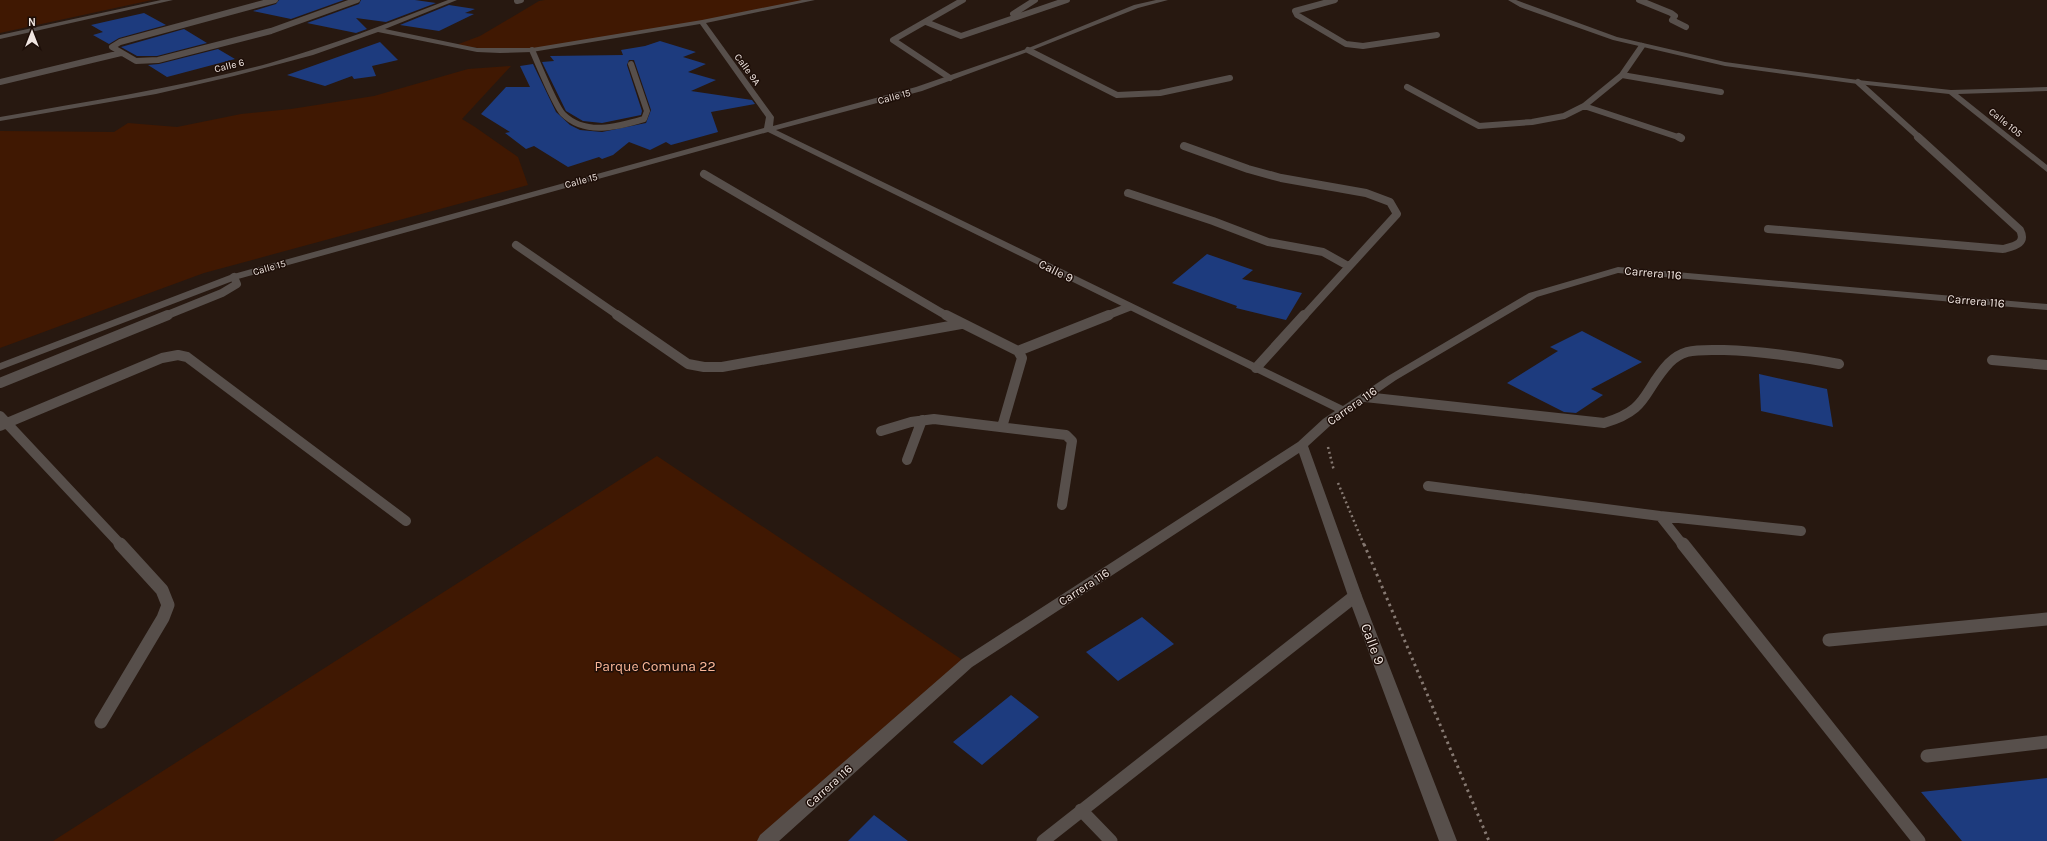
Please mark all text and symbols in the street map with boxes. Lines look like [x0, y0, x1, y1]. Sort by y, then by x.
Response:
north arrow [12, 12, 52, 52]
text: N [28, 16, 36, 29]
street label: Calle 9A [732, 51, 763, 88]
street label: Calle 6 [213, 56, 246, 75]
street label: Calle 15 [876, 87, 912, 107]
street label: Calle 105 [1986, 106, 2025, 140]
street label: Calle 15 [563, 171, 599, 191]
street label: Calle 15 [251, 257, 287, 278]
street label: Calle 9 [1036, 257, 1076, 285]
street label: Carrera 116 [1624, 264, 1682, 282]
street label: Carrera 116 [1947, 292, 2005, 310]
street label: Carrera 116 [1324, 384, 1380, 428]
street label: Carrera 116 [1056, 565, 1112, 609]
street label: Calle 9 [1357, 621, 1388, 667]
park label: Parque Comuna 22 [594, 658, 716, 675]
street label: Carrera 116 [803, 762, 855, 810]

